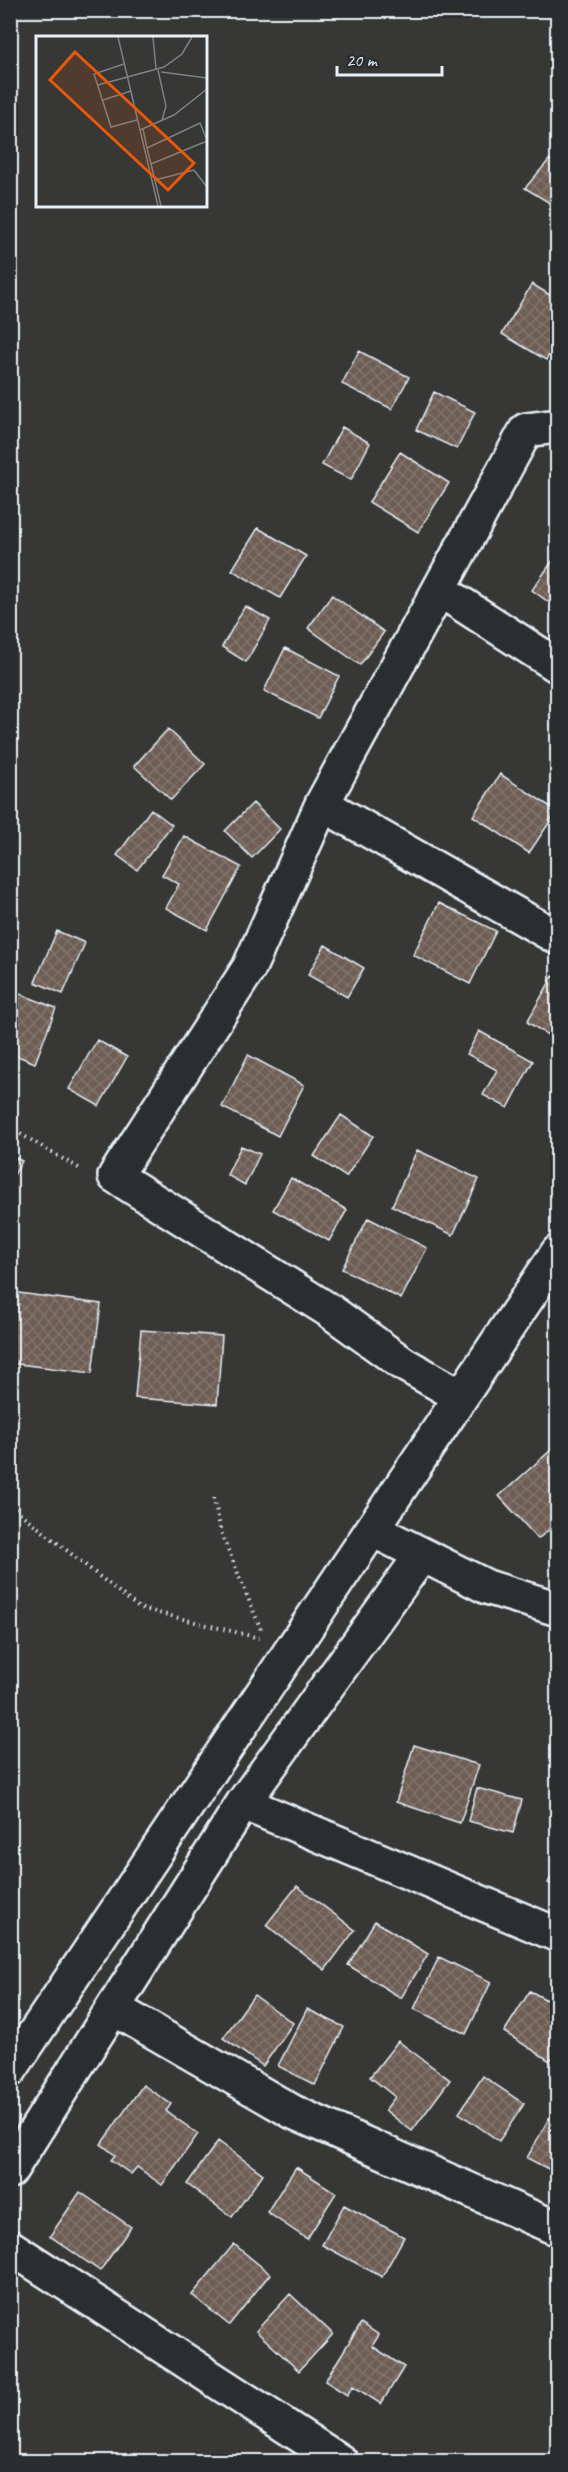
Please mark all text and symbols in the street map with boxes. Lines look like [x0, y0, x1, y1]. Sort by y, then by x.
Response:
inset map [36, 36, 207, 207]
scale bar [337, 39, 442, 77]
text: 20 m [346, 49, 379, 71]

